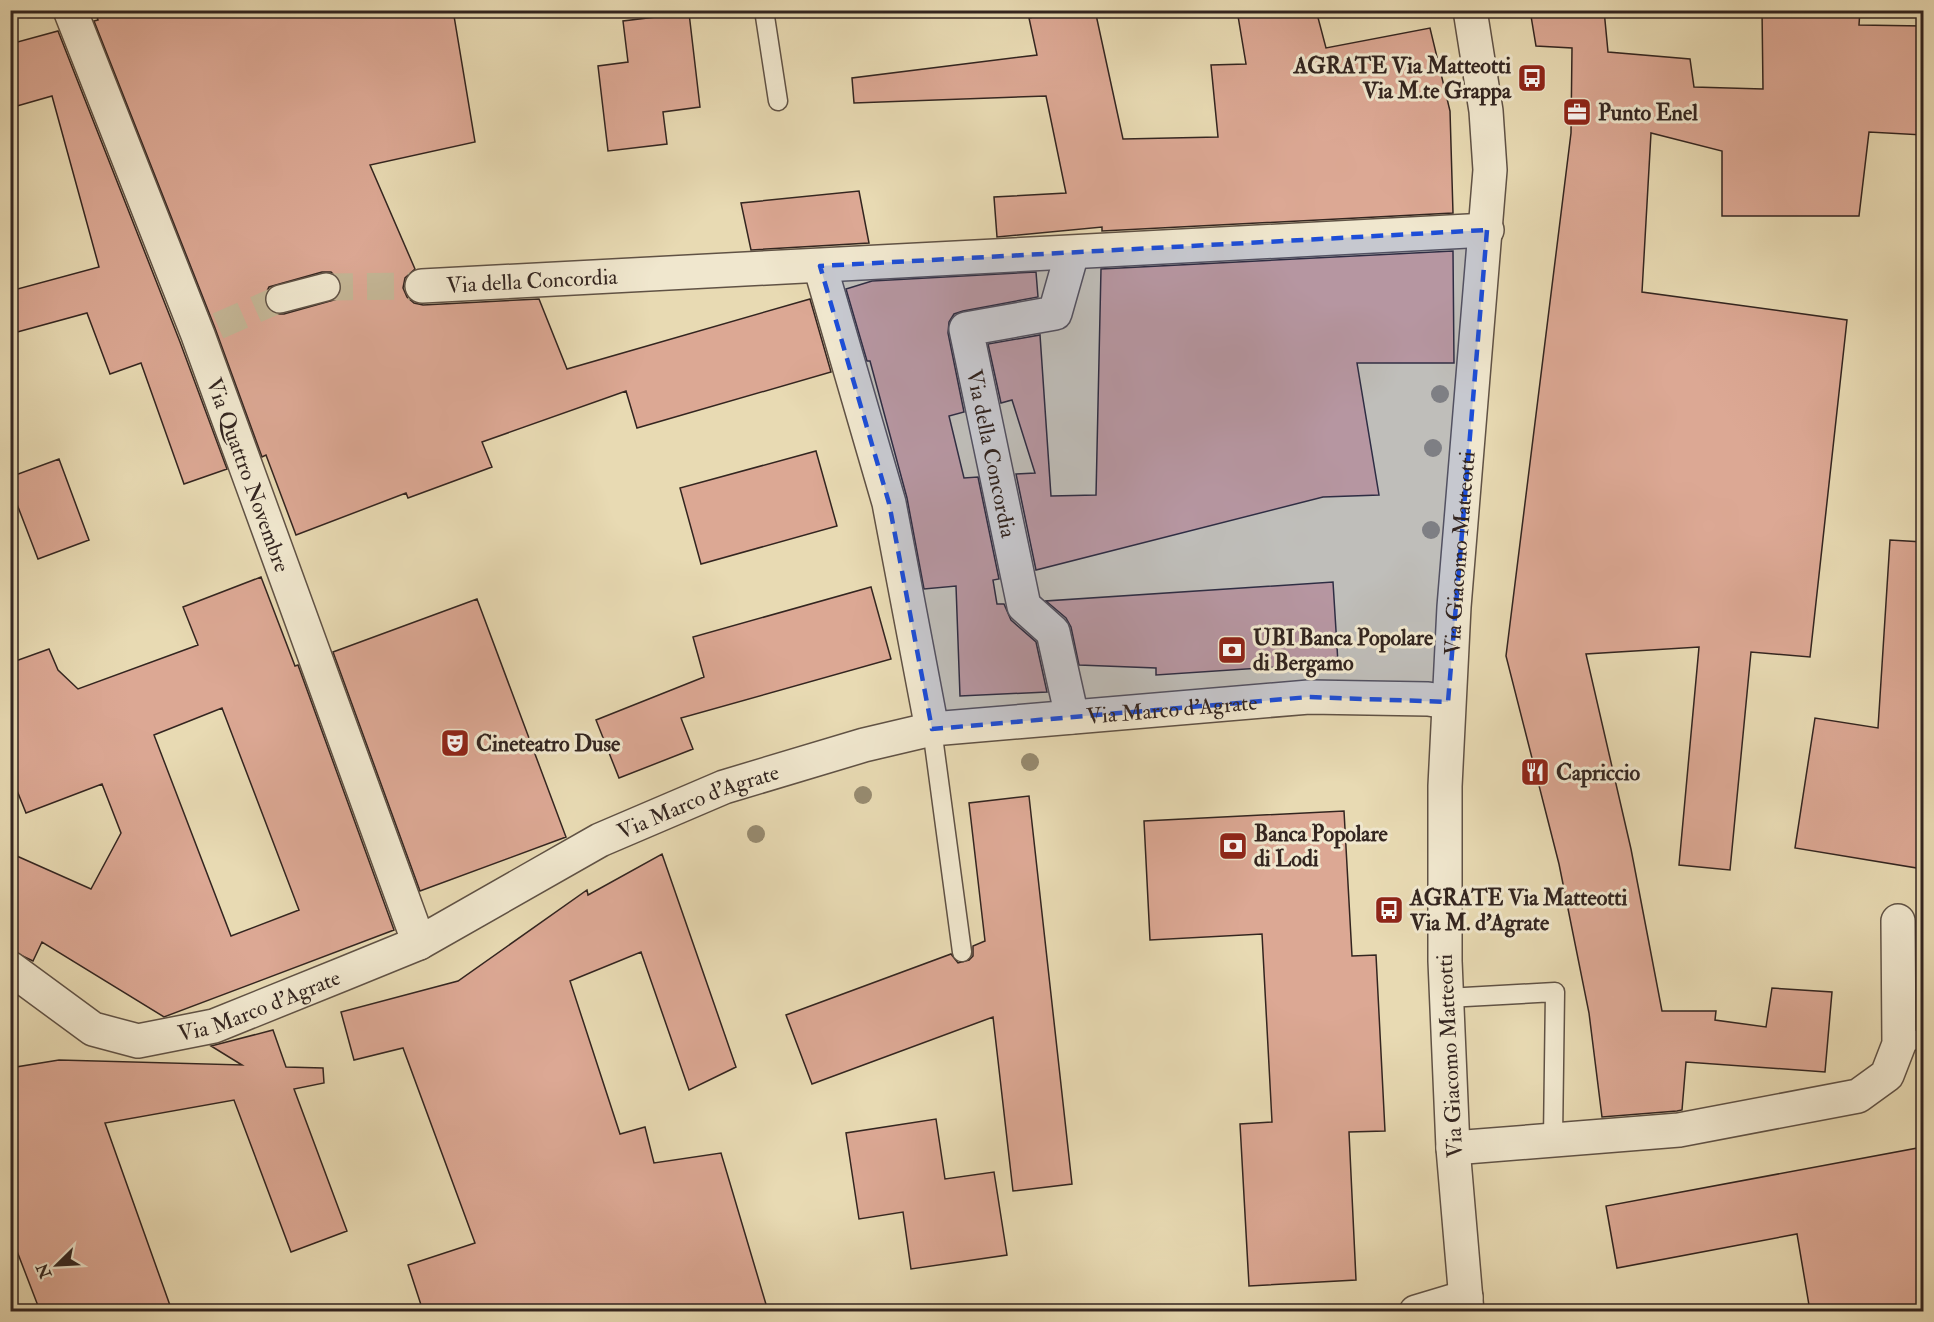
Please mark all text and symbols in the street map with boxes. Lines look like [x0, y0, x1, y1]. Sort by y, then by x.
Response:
place label: AGRATE Via Matteotti Via M.te Grappa [1293, 52, 1512, 106]
bus stop icon: AGRATE Via Matteotti Via M.te Grappa [1516, 62, 1548, 94]
office icon: Punto Enel [1561, 96, 1593, 128]
place label: Punto Enel [1598, 99, 1698, 127]
street label: Via della Concordia [446, 263, 619, 300]
street label: Via della Concordia [960, 367, 1023, 541]
street label: Via Quattro Novembre [200, 374, 296, 576]
street label: Via Giacomo Matteotti [1439, 450, 1482, 656]
place label: UBI Banca Popolare di Bergamo [1253, 624, 1434, 678]
bank icon: UBI Banca Popolare di Bergamo [1216, 634, 1248, 666]
street label: Via Marco d'Agrate [1085, 688, 1258, 731]
theatre icon: Cineteatro Duse [439, 727, 471, 759]
place label: Cineteatro Duse [476, 730, 621, 758]
restaurant icon: Capriccio [1519, 756, 1551, 788]
street label: Via Marco d'Agrate [613, 758, 782, 846]
place label: Capriccio [1556, 759, 1640, 788]
place label: Banca Popolare di Lodi [1254, 820, 1389, 873]
bank icon: Banca Popolare di Lodi [1217, 830, 1249, 862]
place label: AGRATE Via Matteotti Via M. d'Agrate [1409, 884, 1628, 938]
bus stop icon: AGRATE Via Matteotti Via M. d'Agrate [1373, 894, 1405, 926]
street label: Via Giacomo Matteotti [1431, 953, 1469, 1159]
street label: Via Marco d'Agrate [175, 964, 345, 1048]
north arrow [27, 1235, 87, 1295]
text: N [32, 1259, 57, 1282]

